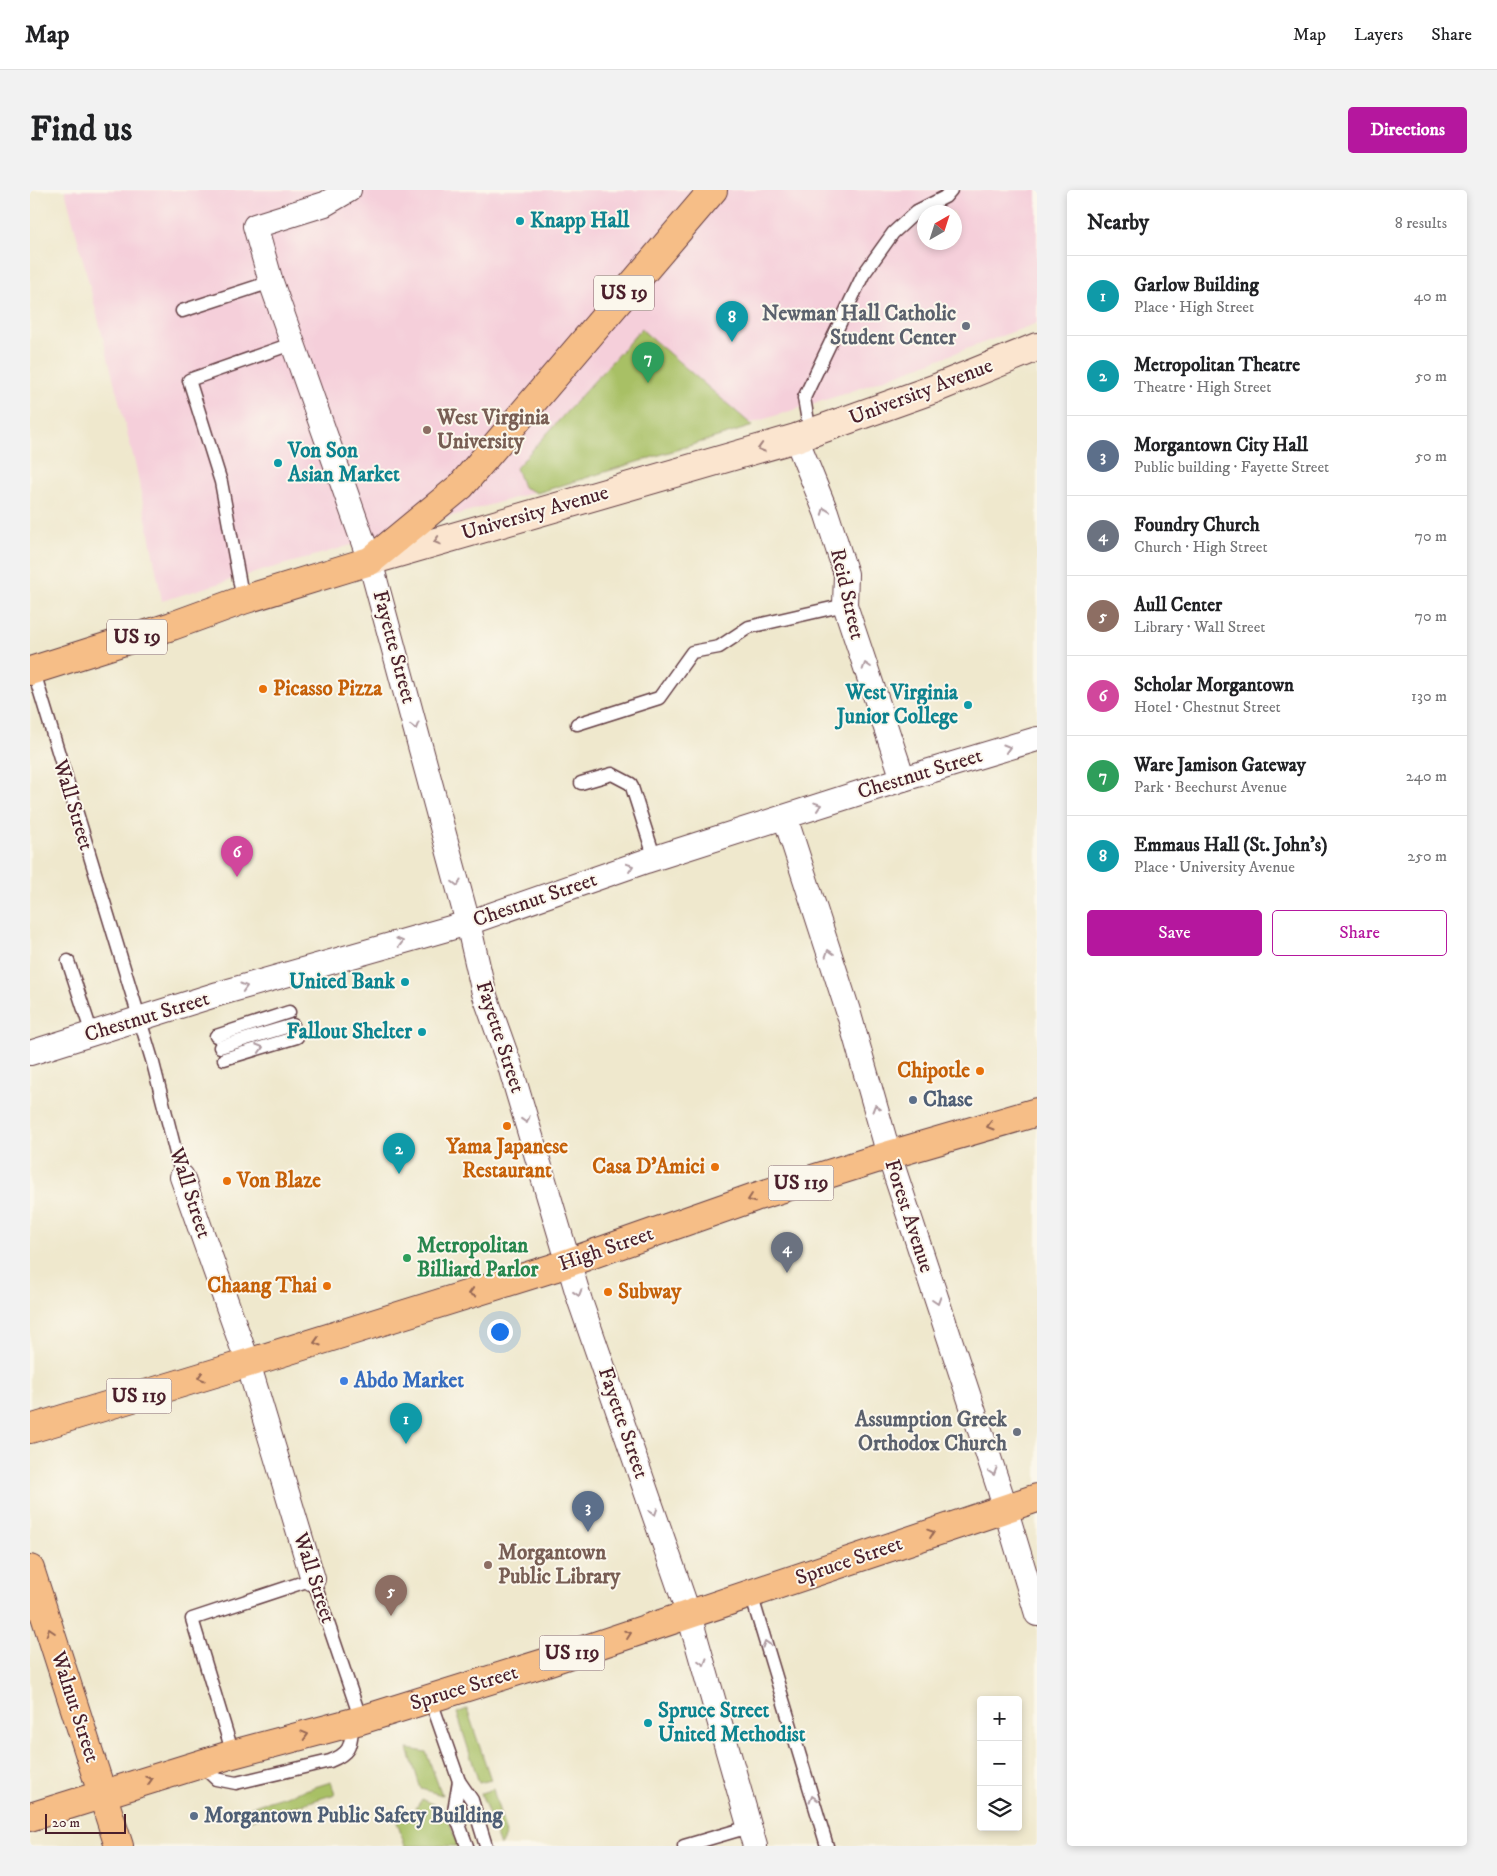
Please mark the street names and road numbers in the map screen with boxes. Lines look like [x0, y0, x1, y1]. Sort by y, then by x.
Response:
road number: US 19 [594, 276, 654, 310]
street label: University Avenue [845, 353, 997, 431]
street label: University Avenue [458, 479, 612, 546]
street label: Reid Street [824, 546, 870, 642]
street label: Fayette Street [366, 588, 422, 707]
road number: US 19 [107, 620, 167, 654]
street label: Chestnut Street [854, 743, 986, 805]
street label: Wall Street [47, 755, 99, 854]
street label: Chestnut Street [470, 867, 601, 933]
street label: Fayette Street [470, 978, 530, 1096]
street label: Chestnut Street [81, 986, 213, 1048]
street label: Wall Street [163, 1143, 217, 1242]
street label: Forest Avenue [878, 1156, 940, 1276]
road number: US 119 [768, 1166, 834, 1200]
street label: High Street [555, 1221, 657, 1277]
street label: Fayette Street [592, 1364, 654, 1482]
road number: US 119 [106, 1378, 172, 1414]
street label: Wall Street [287, 1528, 341, 1627]
street label: Spruce Street [792, 1530, 906, 1591]
road number: US 119 [540, 1636, 604, 1670]
street label: Walnut Street [45, 1647, 105, 1766]
street label: Spruce Street [407, 1659, 521, 1717]

